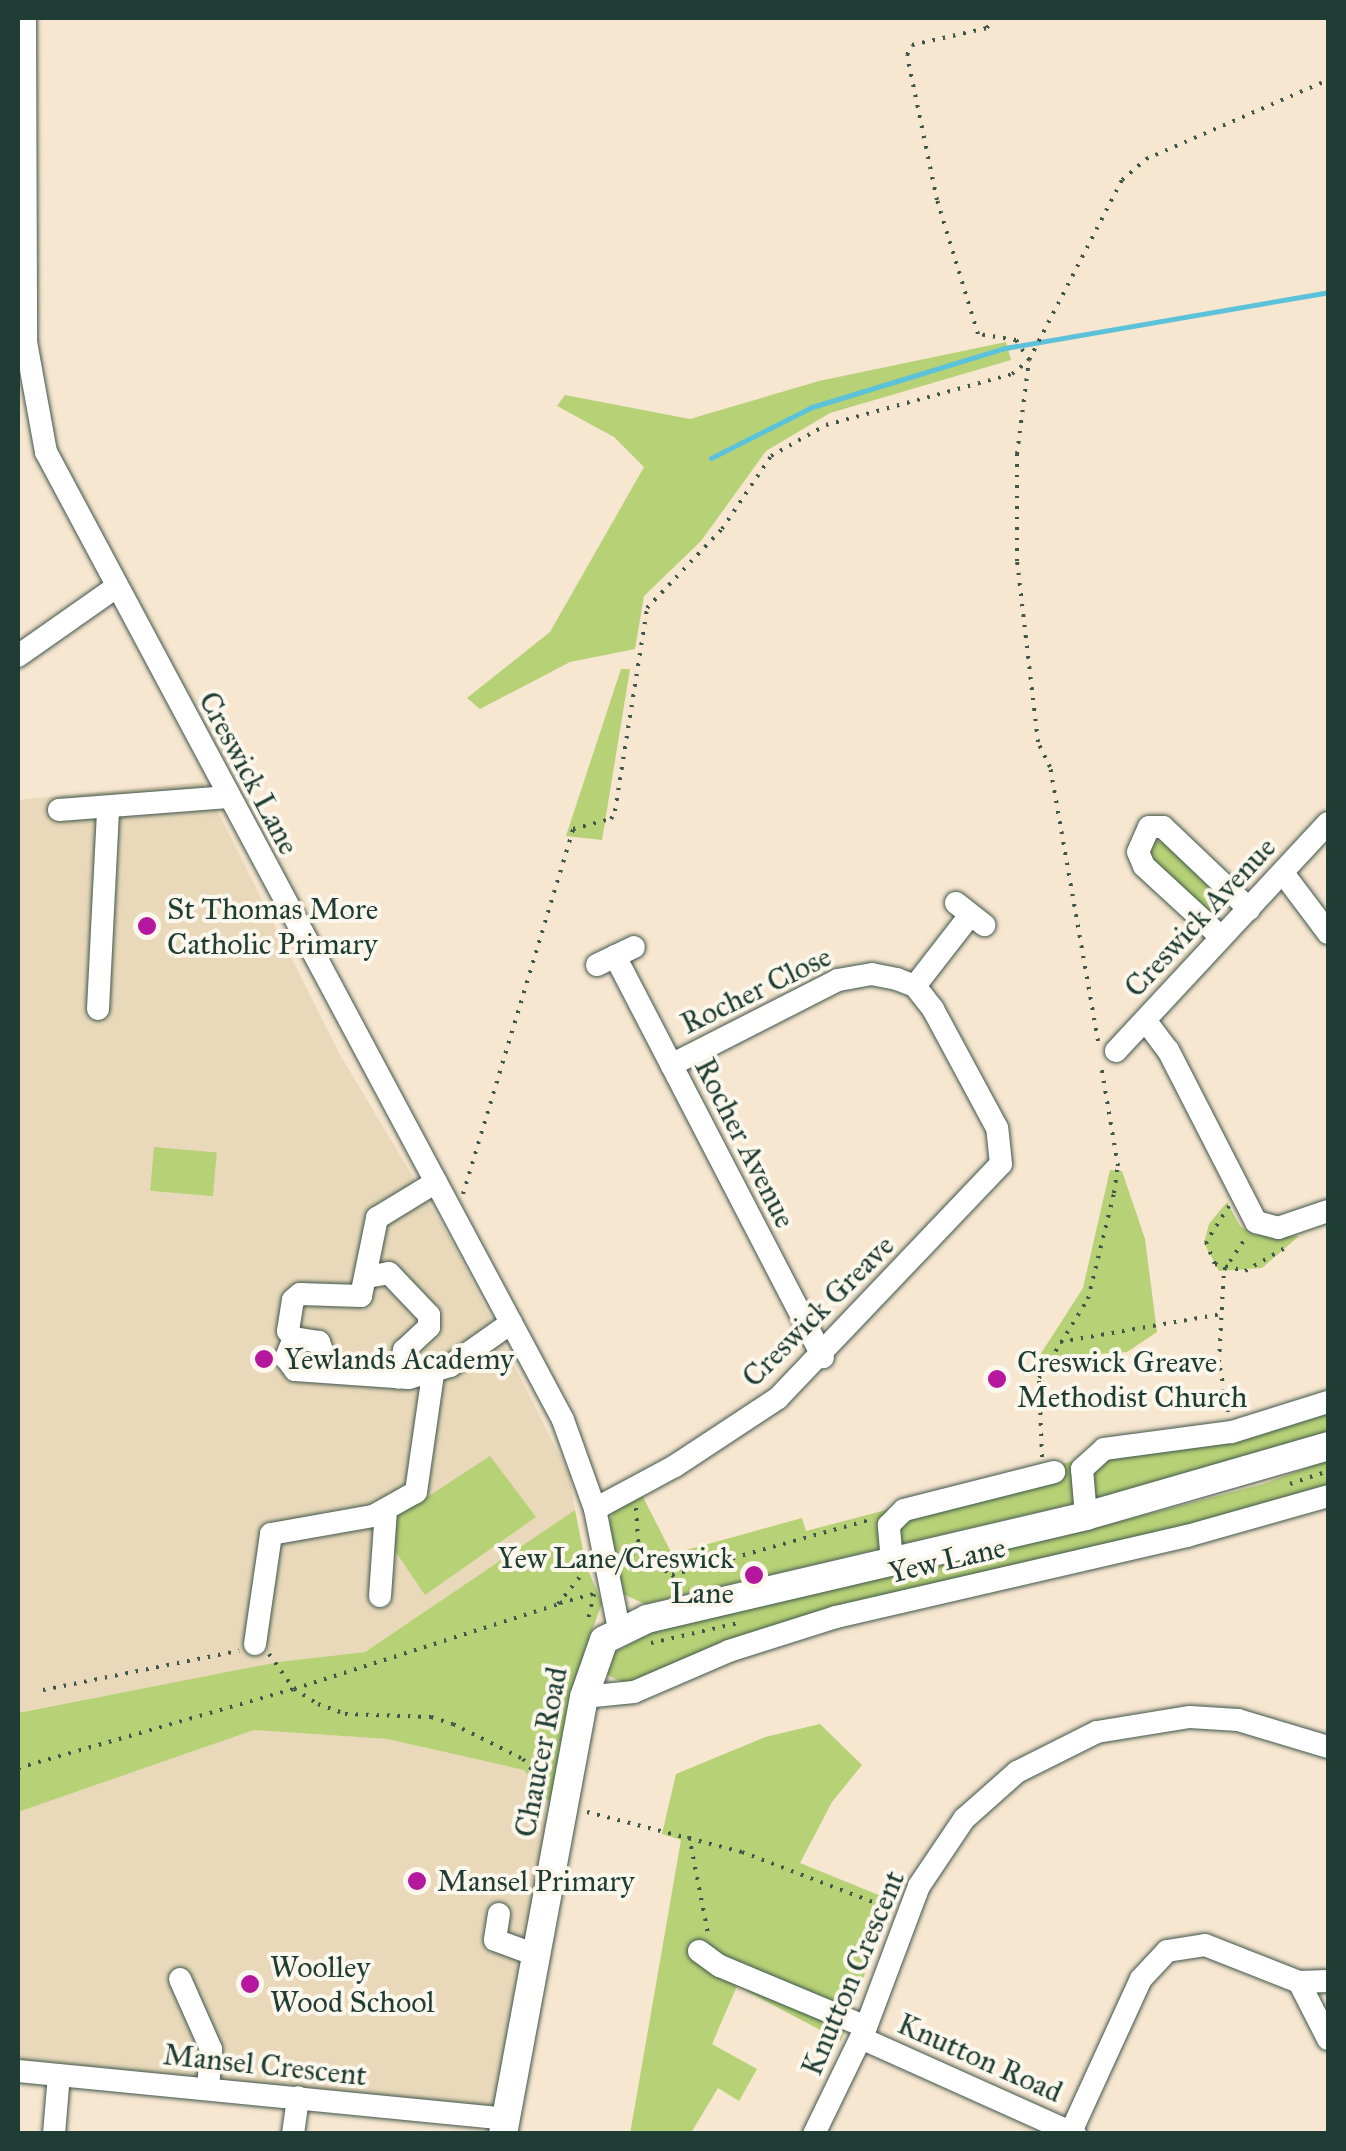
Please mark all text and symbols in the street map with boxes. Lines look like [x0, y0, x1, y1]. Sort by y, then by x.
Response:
street label: Creswick Lane [191, 685, 307, 861]
street label: Creswick Avenue [1117, 829, 1283, 1005]
place label: St Thomas More Catholic Primary [167, 891, 378, 962]
marker: St Thomas More Catholic Primary [136, 915, 158, 937]
street label: Rocher Close [675, 938, 837, 1042]
street label: Rocher Avenue [687, 1052, 803, 1234]
street label: Creswick Greave [735, 1228, 901, 1394]
place label: Yewlands Academy [284, 1341, 514, 1377]
place label: Creswick Greave Methodist Church [1017, 1344, 1247, 1414]
marker: Yewlands Academy [253, 1348, 275, 1370]
marker: Creswick Greave Methodist Church [986, 1368, 1008, 1390]
street label: Yew Lane [885, 1529, 1009, 1591]
place label: Yew Lane/Creswick Lane [497, 1540, 734, 1610]
marker: Yew Lane/Creswick Lane [743, 1564, 765, 1586]
street label: Chaucer Road [507, 1664, 575, 1840]
place label: Mansel Primary [437, 1863, 635, 1899]
street label: Knutton Crescent [794, 1865, 912, 2081]
marker: Mansel Primary [406, 1870, 428, 1892]
place label: Woolley Wood School [270, 1949, 435, 2020]
marker: Woolley Wood School [239, 1973, 261, 1995]
street label: Knutton Road [892, 2006, 1068, 2110]
street label: Mansel Crescent [161, 2036, 369, 2094]

